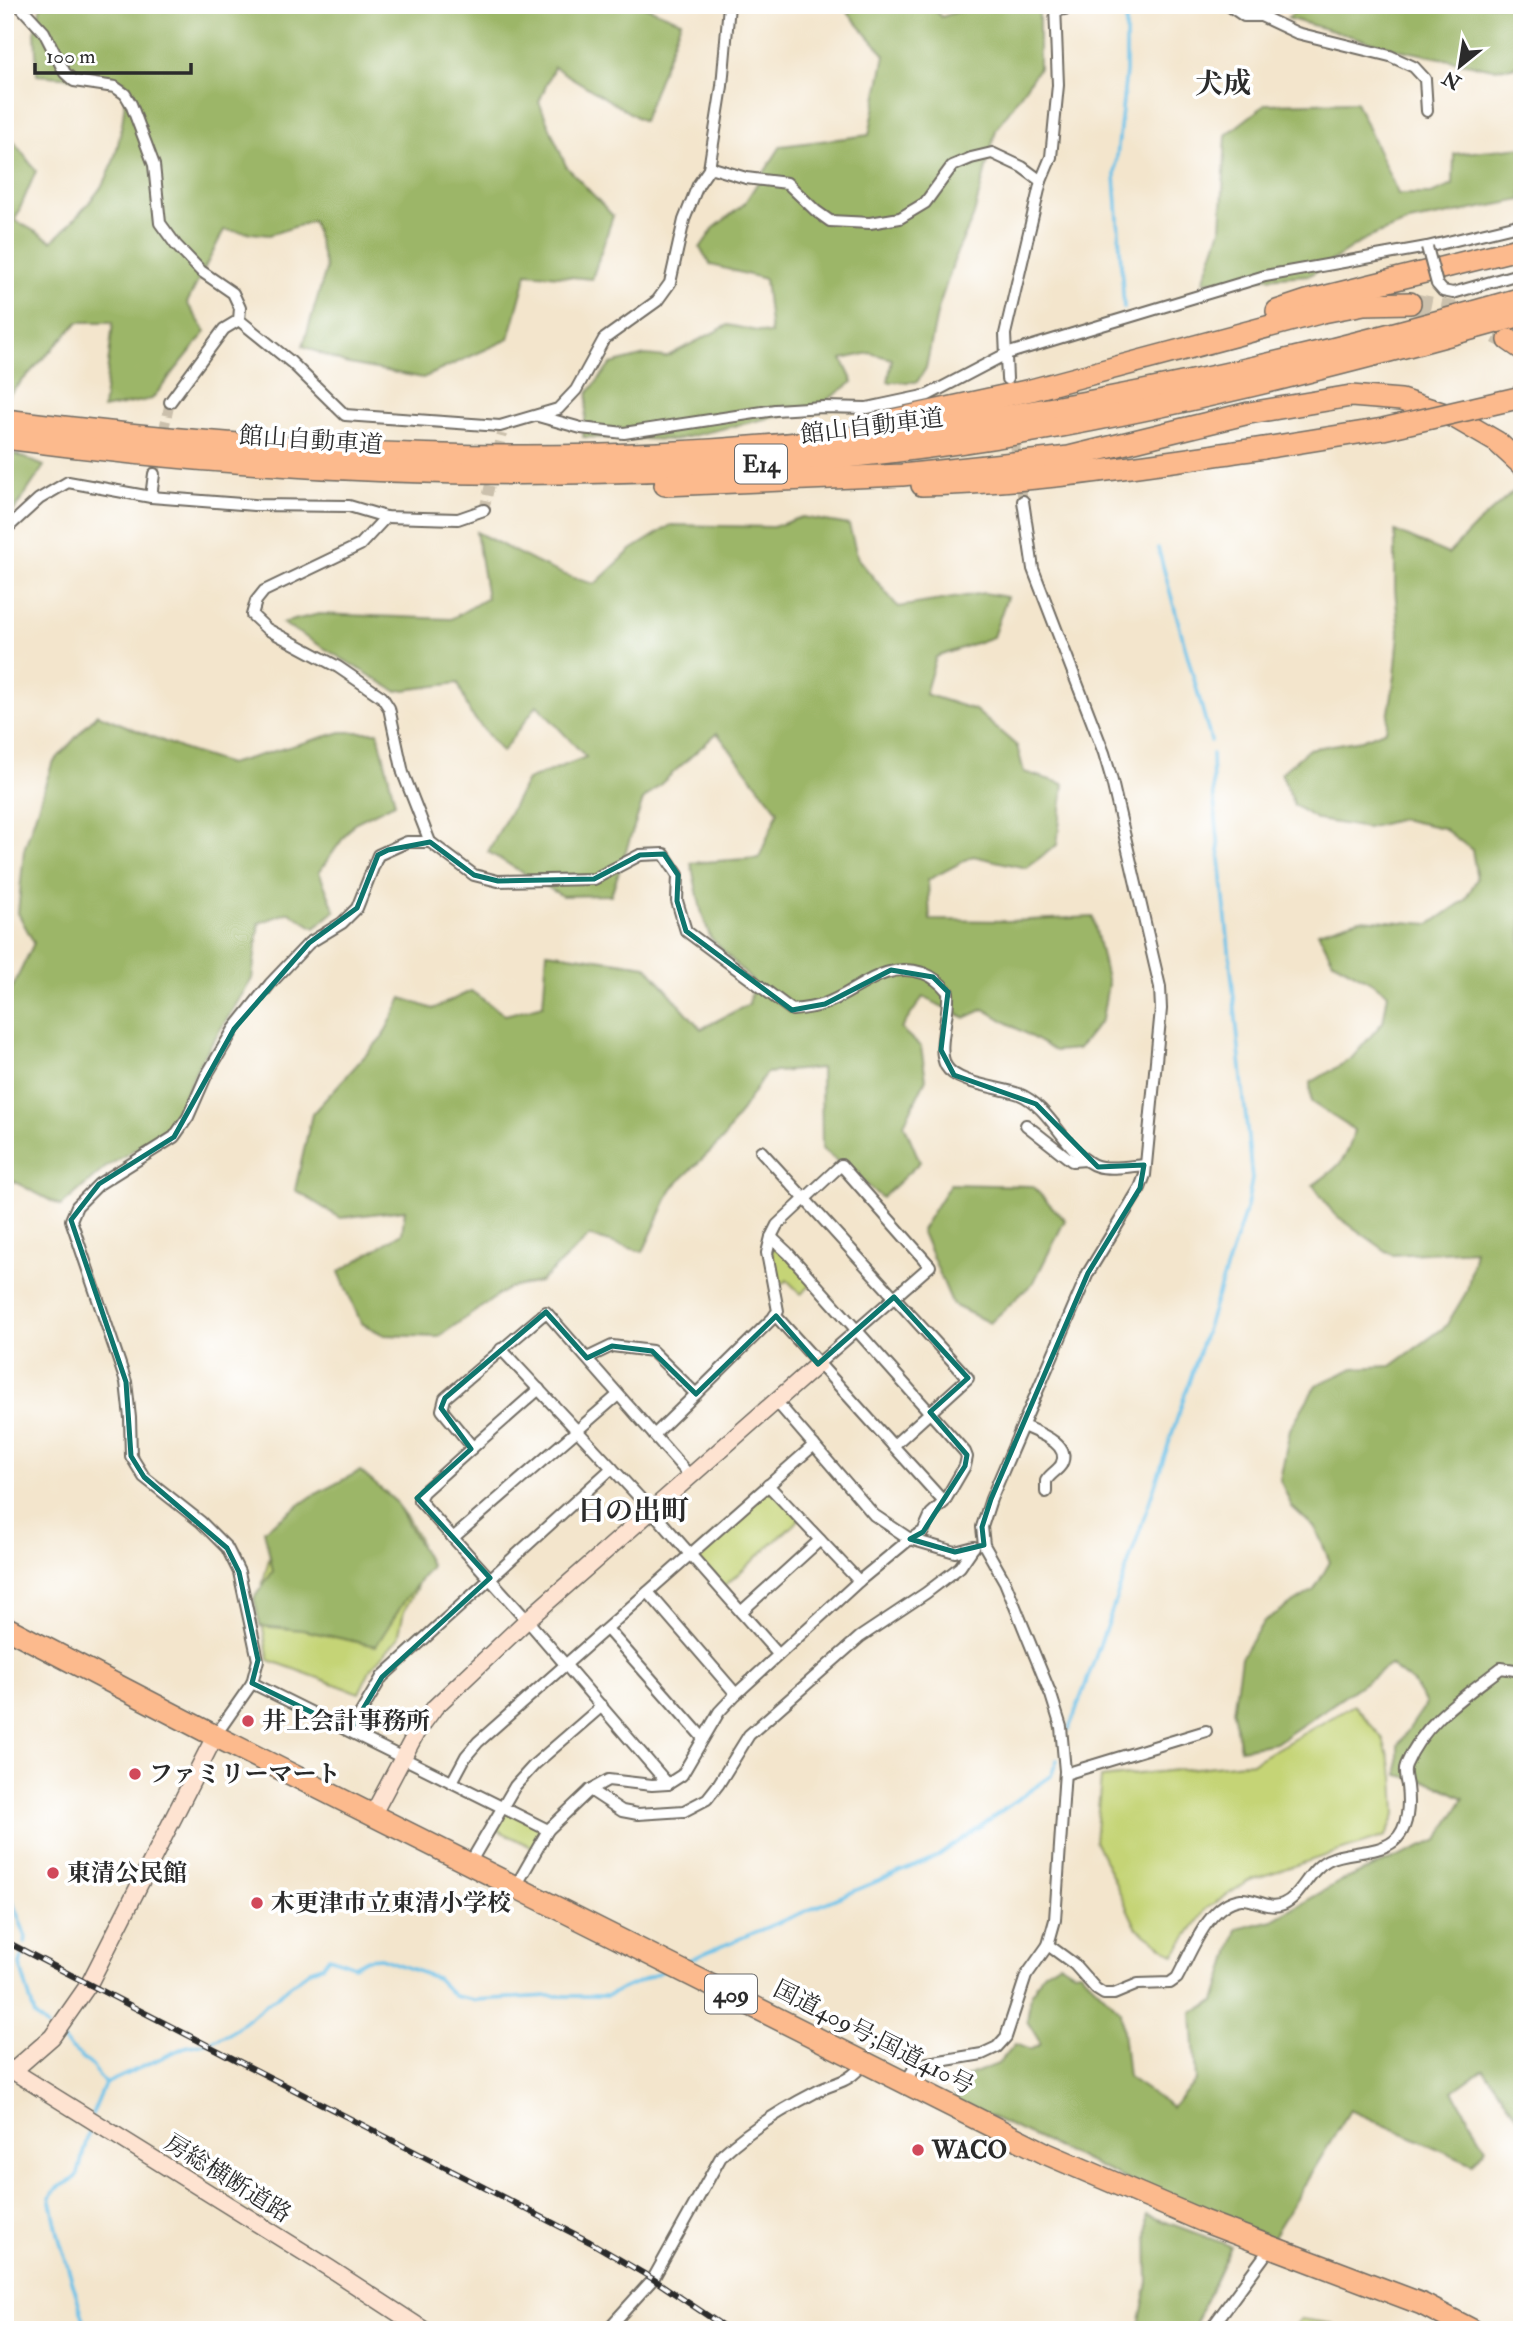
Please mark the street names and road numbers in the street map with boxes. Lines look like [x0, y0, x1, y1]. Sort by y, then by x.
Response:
street label: 館山自動車道 [799, 402, 945, 451]
street label: 館山自動車道 [238, 420, 384, 461]
road number: E14 [735, 445, 787, 484]
street label: 国道409号;国道410号 [768, 1973, 979, 2101]
road number: 409 [705, 1974, 757, 2013]
street label: 房総横断道路 [158, 2127, 297, 2230]

